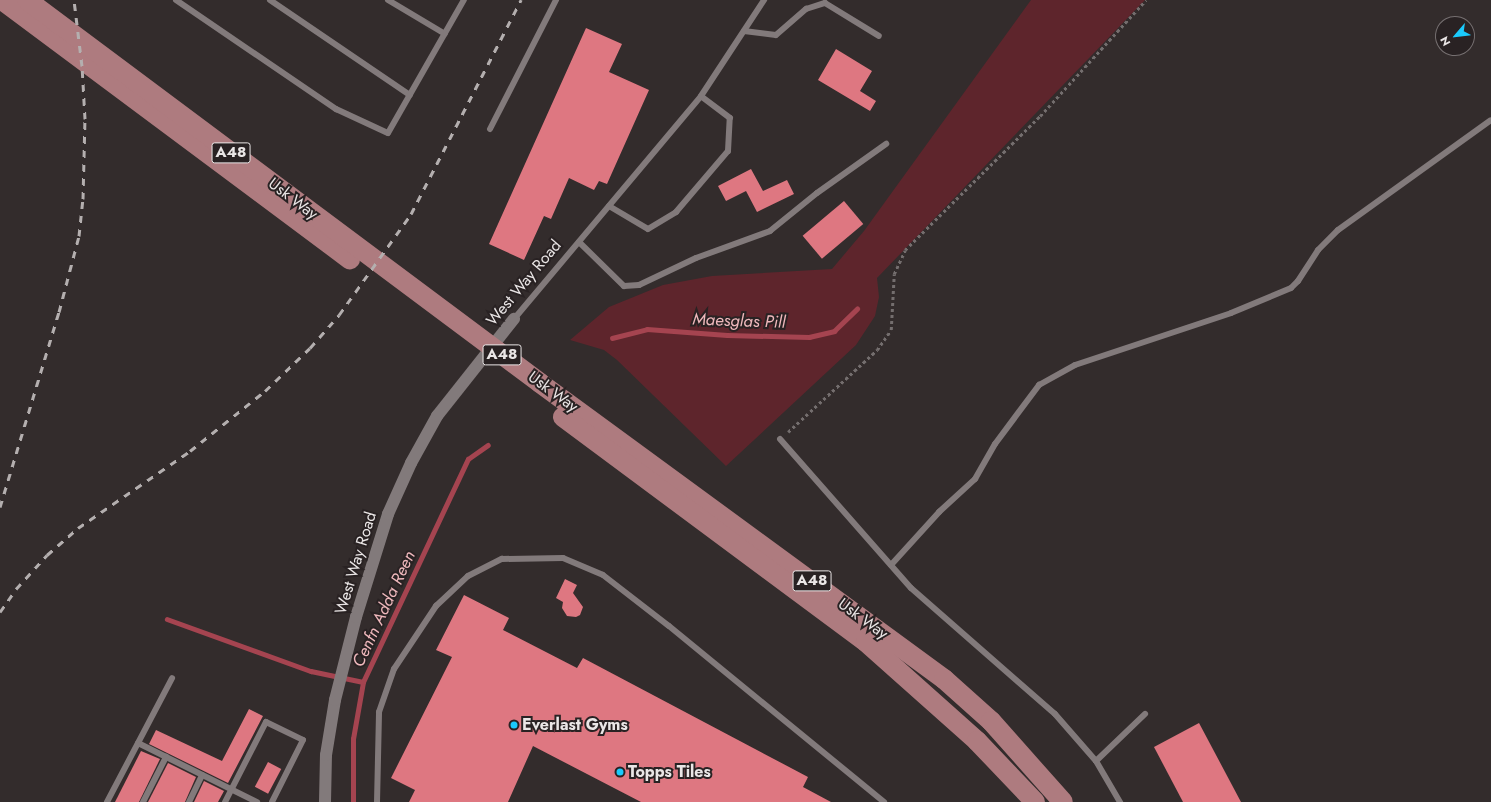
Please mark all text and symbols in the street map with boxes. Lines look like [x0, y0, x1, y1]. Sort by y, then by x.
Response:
north arrow [1435, 16, 1475, 56]
text: N [1436, 34, 1454, 49]
road number: A48 [211, 140, 251, 166]
street label: Usk Way [264, 174, 322, 224]
street label: West Way Road [483, 236, 565, 330]
water label: Maesglas Pill [692, 309, 786, 333]
road number: A48 [482, 342, 522, 368]
street label: Usk Way [524, 367, 582, 417]
street label: West Way Road [331, 509, 381, 617]
water label: Cenfn Adda Reen [348, 548, 420, 670]
road number: A48 [792, 568, 832, 594]
street label: Usk Way [834, 594, 892, 644]
place label: Everlast Gyms [522, 715, 628, 735]
marker: Everlast Gyms [509, 720, 519, 730]
place label: Topps Tiles [628, 762, 711, 782]
marker: Topps Tiles [615, 767, 625, 777]

